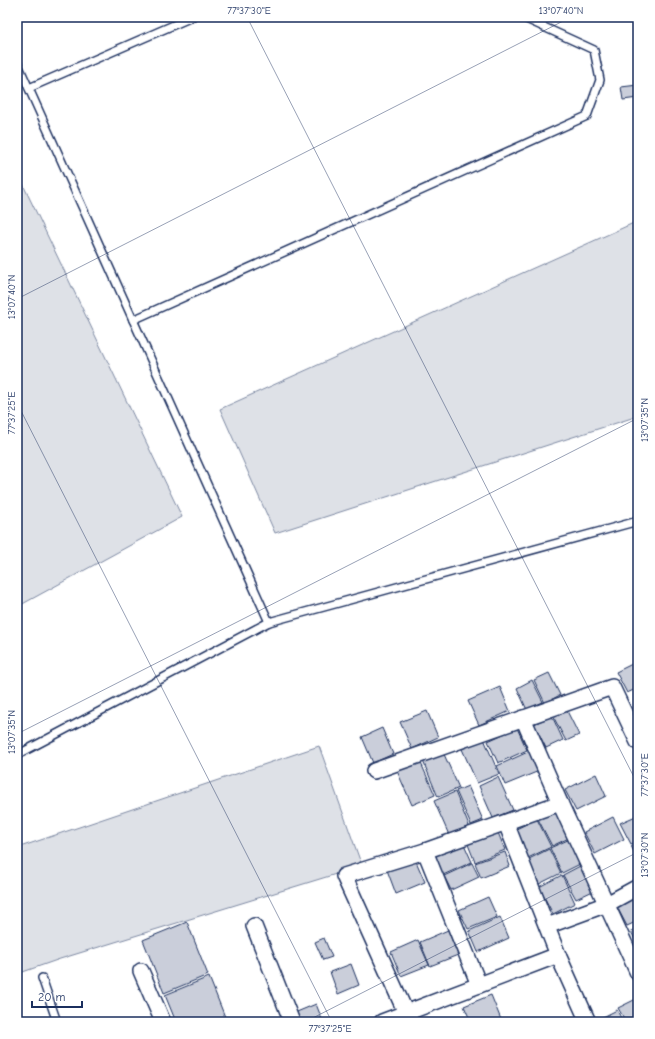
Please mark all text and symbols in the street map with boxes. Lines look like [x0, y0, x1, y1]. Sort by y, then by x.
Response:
text: 77°37'30"E [227, 5, 271, 17]
text: 13°07'40"N [539, 5, 583, 17]
text: 13°07'40"N [6, 275, 18, 319]
text: 77°37'25"E [6, 391, 18, 435]
text: 13°07'35"N [639, 398, 651, 442]
text: 13°07'35"N [6, 710, 18, 754]
text: 77°37'30"E [639, 753, 651, 797]
text: 13°07'30"N [639, 833, 651, 877]
scale bar [32, 983, 82, 1009]
text: 20 m [38, 990, 66, 1004]
text: 77°37'25"E [308, 1023, 352, 1035]

